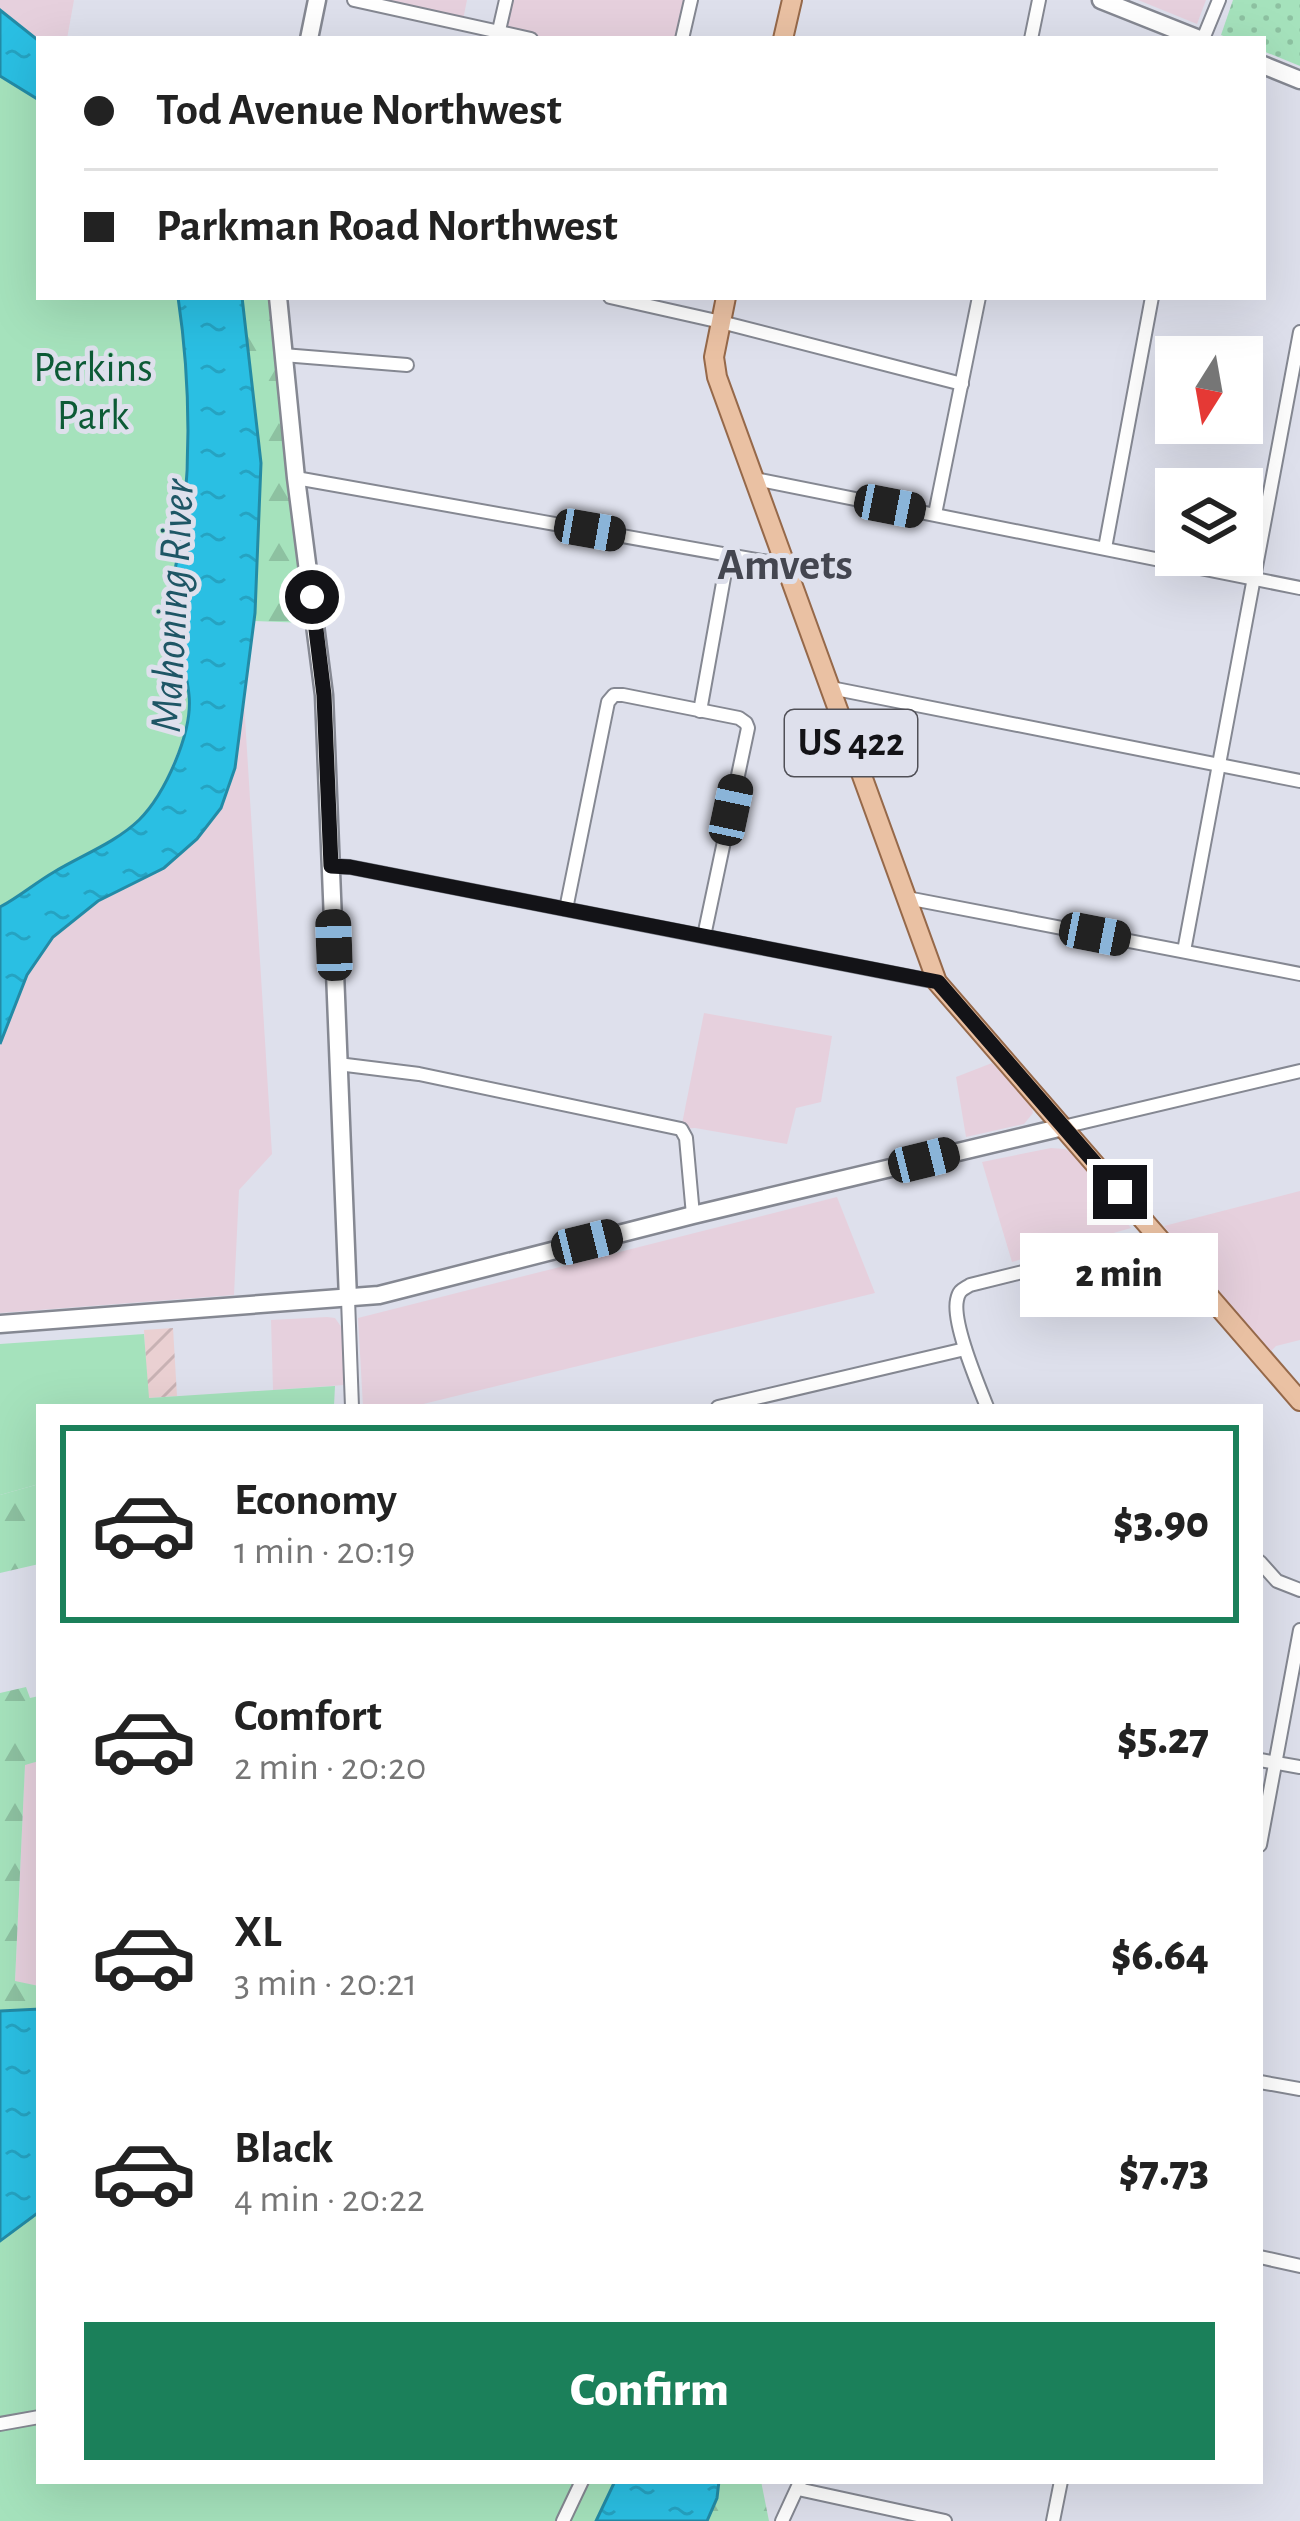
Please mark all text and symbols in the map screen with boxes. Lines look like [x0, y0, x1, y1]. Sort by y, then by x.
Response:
text: Tod Avenue Northwest [156, 88, 562, 133]
text: Parkman Road Northwest [156, 204, 618, 249]
north arrow [1155, 336, 1263, 444]
map controls [1155, 336, 1263, 576]
park label: Perkins Park [33, 347, 153, 437]
button: layers [1155, 468, 1263, 576]
water label: Mahoning River [144, 477, 202, 734]
car [851, 481, 929, 531]
car [551, 506, 629, 554]
district label: Amvets [717, 543, 853, 588]
route start [285, 570, 339, 624]
road number: US 422 [785, 710, 917, 776]
car [706, 771, 756, 849]
car [315, 908, 353, 982]
car [1056, 909, 1134, 959]
car [885, 1134, 963, 1186]
route end [1093, 1165, 1147, 1219]
car [548, 1216, 626, 1268]
callout: 2 min [1021, 1234, 1219, 1318]
text: 2 min [1075, 1255, 1163, 1294]
icon: car [90, 1470, 198, 1578]
text: Economy [234, 1478, 397, 1523]
text: $3.90 [1113, 1501, 1209, 1546]
text: 1 min · 20:19 [234, 1532, 415, 1571]
icon: car [90, 1686, 198, 1794]
text: Comfort [234, 1694, 382, 1739]
text: $5.27 [1117, 1717, 1209, 1762]
text: 2 min · 20:20 [234, 1748, 426, 1787]
icon: car [90, 1902, 198, 2010]
text: XL [234, 1910, 282, 1955]
text: $6.64 [1111, 1933, 1209, 1978]
text: 3 min · 20:21 [234, 1964, 418, 2003]
icon: car [90, 2118, 198, 2226]
text: Black [234, 2126, 333, 2171]
text: $7.73 [1119, 2149, 1209, 2194]
text: 4 min · 20:22 [234, 2180, 425, 2219]
button: Confirm [84, 2322, 1215, 2460]

